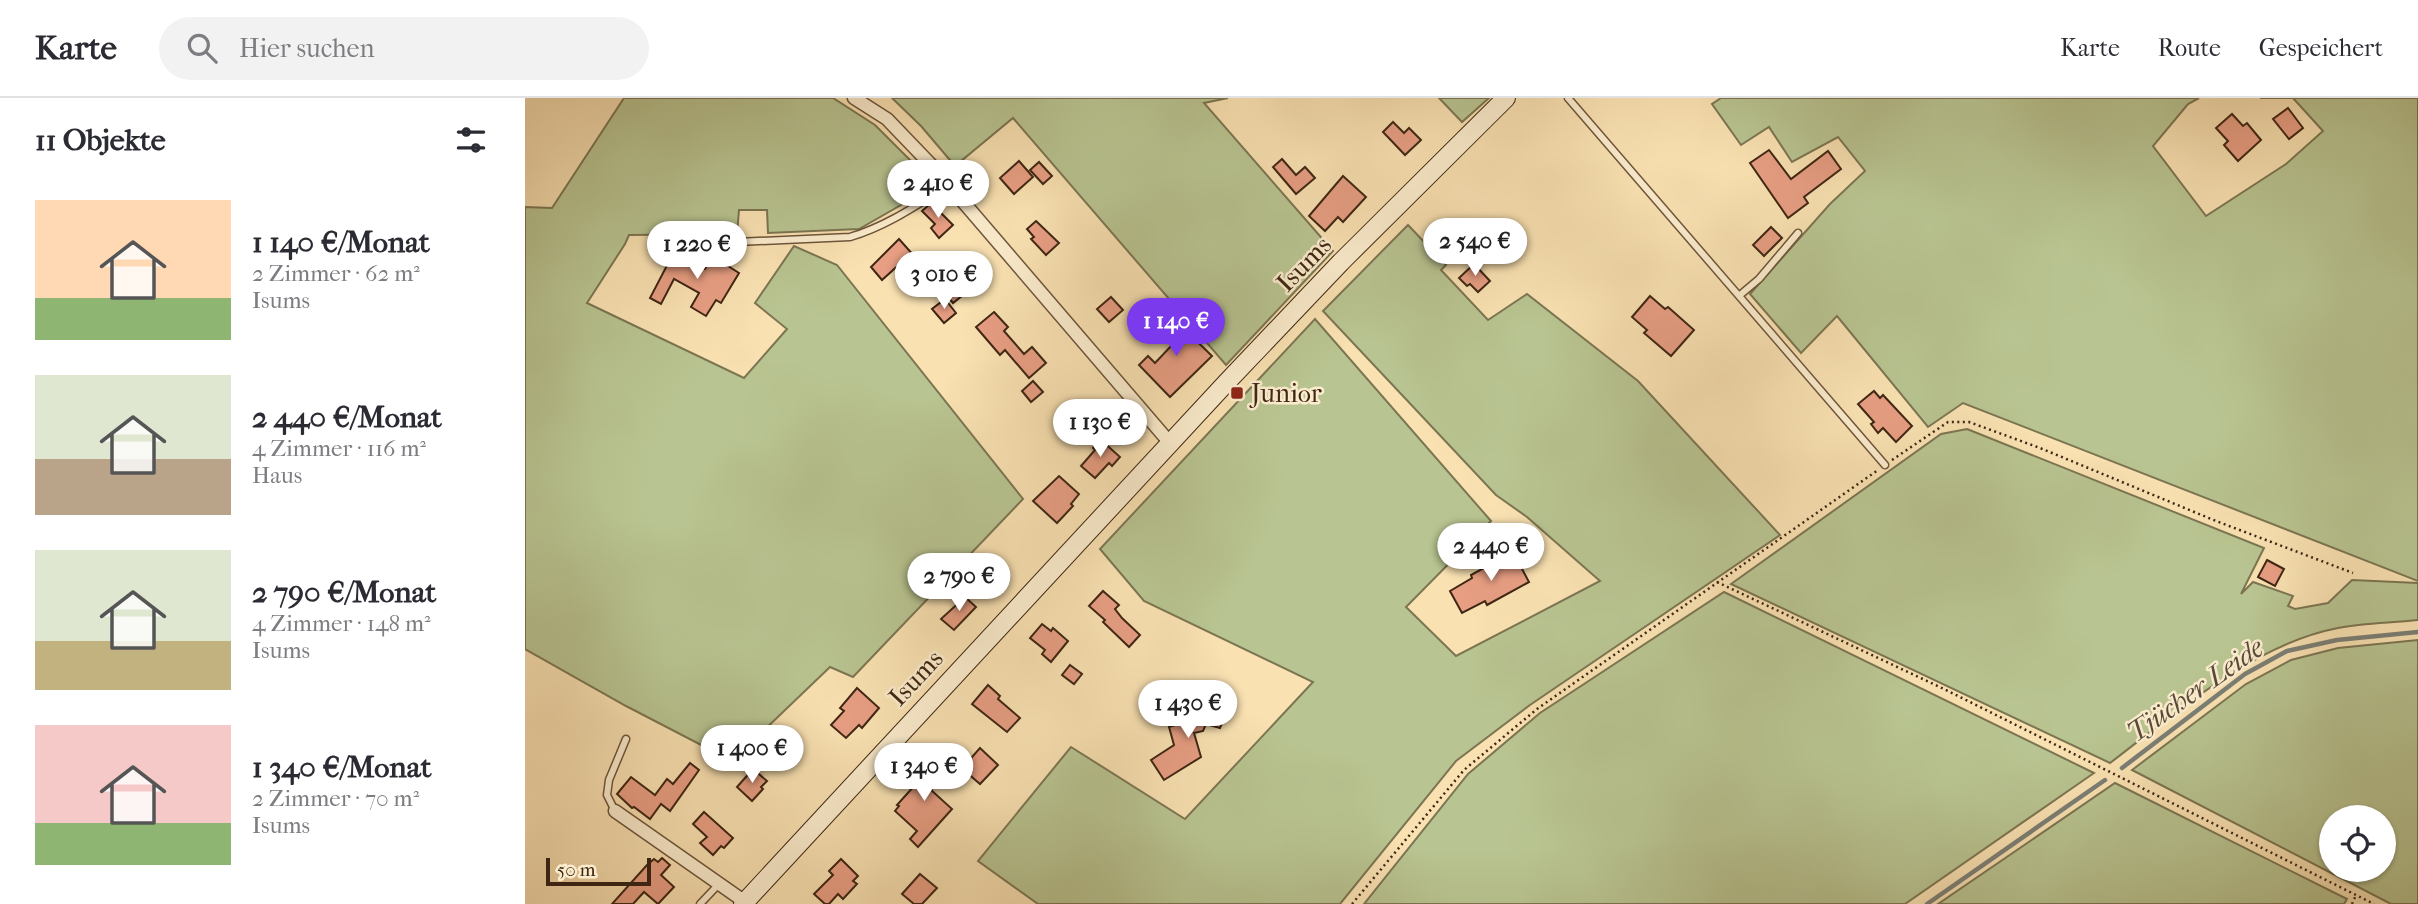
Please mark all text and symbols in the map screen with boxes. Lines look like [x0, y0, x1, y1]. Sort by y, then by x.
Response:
search box [159, 17, 649, 80]
text: Karte [35, 29, 117, 68]
icon: search [183, 29, 221, 67]
text: Hier suchen [239, 33, 375, 64]
text: Karte [2060, 34, 2120, 62]
text: Route [2158, 34, 2221, 62]
text: Gespeichert [2259, 34, 2383, 62]
icon: filters [452, 121, 490, 159]
text: 11 Objekte [35, 123, 166, 158]
pin: 2 410 € [873, 160, 1003, 220]
text: 2 410 € [903, 169, 973, 196]
pin: 2 540 € [1410, 218, 1540, 278]
pin: 1 220 € [632, 222, 762, 281]
text: 1 140 €/Monat [252, 225, 430, 260]
text: 2 540 € [1439, 227, 1511, 254]
icon: home [91, 228, 175, 312]
text: 1 220 € [663, 230, 731, 257]
street label: Isums [1270, 230, 1338, 298]
pin: 3 010 € [879, 252, 1009, 311]
text: 2 Zimmer · 62 m² [252, 260, 420, 287]
text: 3 010 € [911, 260, 977, 287]
text: Isums [252, 287, 310, 314]
pin: 1 140 € [1111, 299, 1241, 358]
text: 1 140 € [1143, 307, 1209, 334]
place label: Junior [1249, 378, 1322, 409]
marker: Junior [1229, 385, 1245, 401]
text: 2 440 €/Monat [252, 400, 442, 435]
pin: 1 130 € [1035, 400, 1165, 459]
icon: home [91, 403, 175, 487]
text: 1 130 € [1069, 408, 1131, 435]
text: 4 Zimmer · 116 m² [252, 435, 426, 462]
text: Haus [252, 462, 302, 489]
pin: 2 440 € [1426, 524, 1556, 583]
text: 2 440 € [1453, 532, 1529, 559]
pin: 2 790 € [894, 554, 1024, 613]
text: 2 790 € [923, 562, 995, 589]
text: 2 790 €/Monat [252, 575, 436, 610]
icon: home [91, 578, 175, 662]
text: 4 Zimmer · 148 m² [252, 610, 431, 637]
water label: Tjücher Leide [2120, 630, 2270, 749]
text: Isums [252, 637, 310, 664]
street label: Isums [882, 643, 950, 713]
pin: 1 430 € [1123, 680, 1253, 740]
text: 1 430 € [1154, 689, 1222, 716]
pin: 1 400 € [687, 726, 817, 785]
text: 1 400 € [717, 734, 787, 761]
pin: 1 340 € [859, 744, 989, 803]
text: 1 340 €/Monat [252, 750, 431, 785]
text: 1 340 € [890, 752, 958, 779]
icon: home [91, 753, 175, 837]
text: 2 Zimmer · 70 m² [252, 785, 419, 812]
map controls [2319, 805, 2396, 882]
button: locate [2319, 805, 2396, 882]
text: Isums [252, 812, 310, 839]
scale bar [546, 855, 651, 887]
text: 50 m [557, 859, 596, 881]

